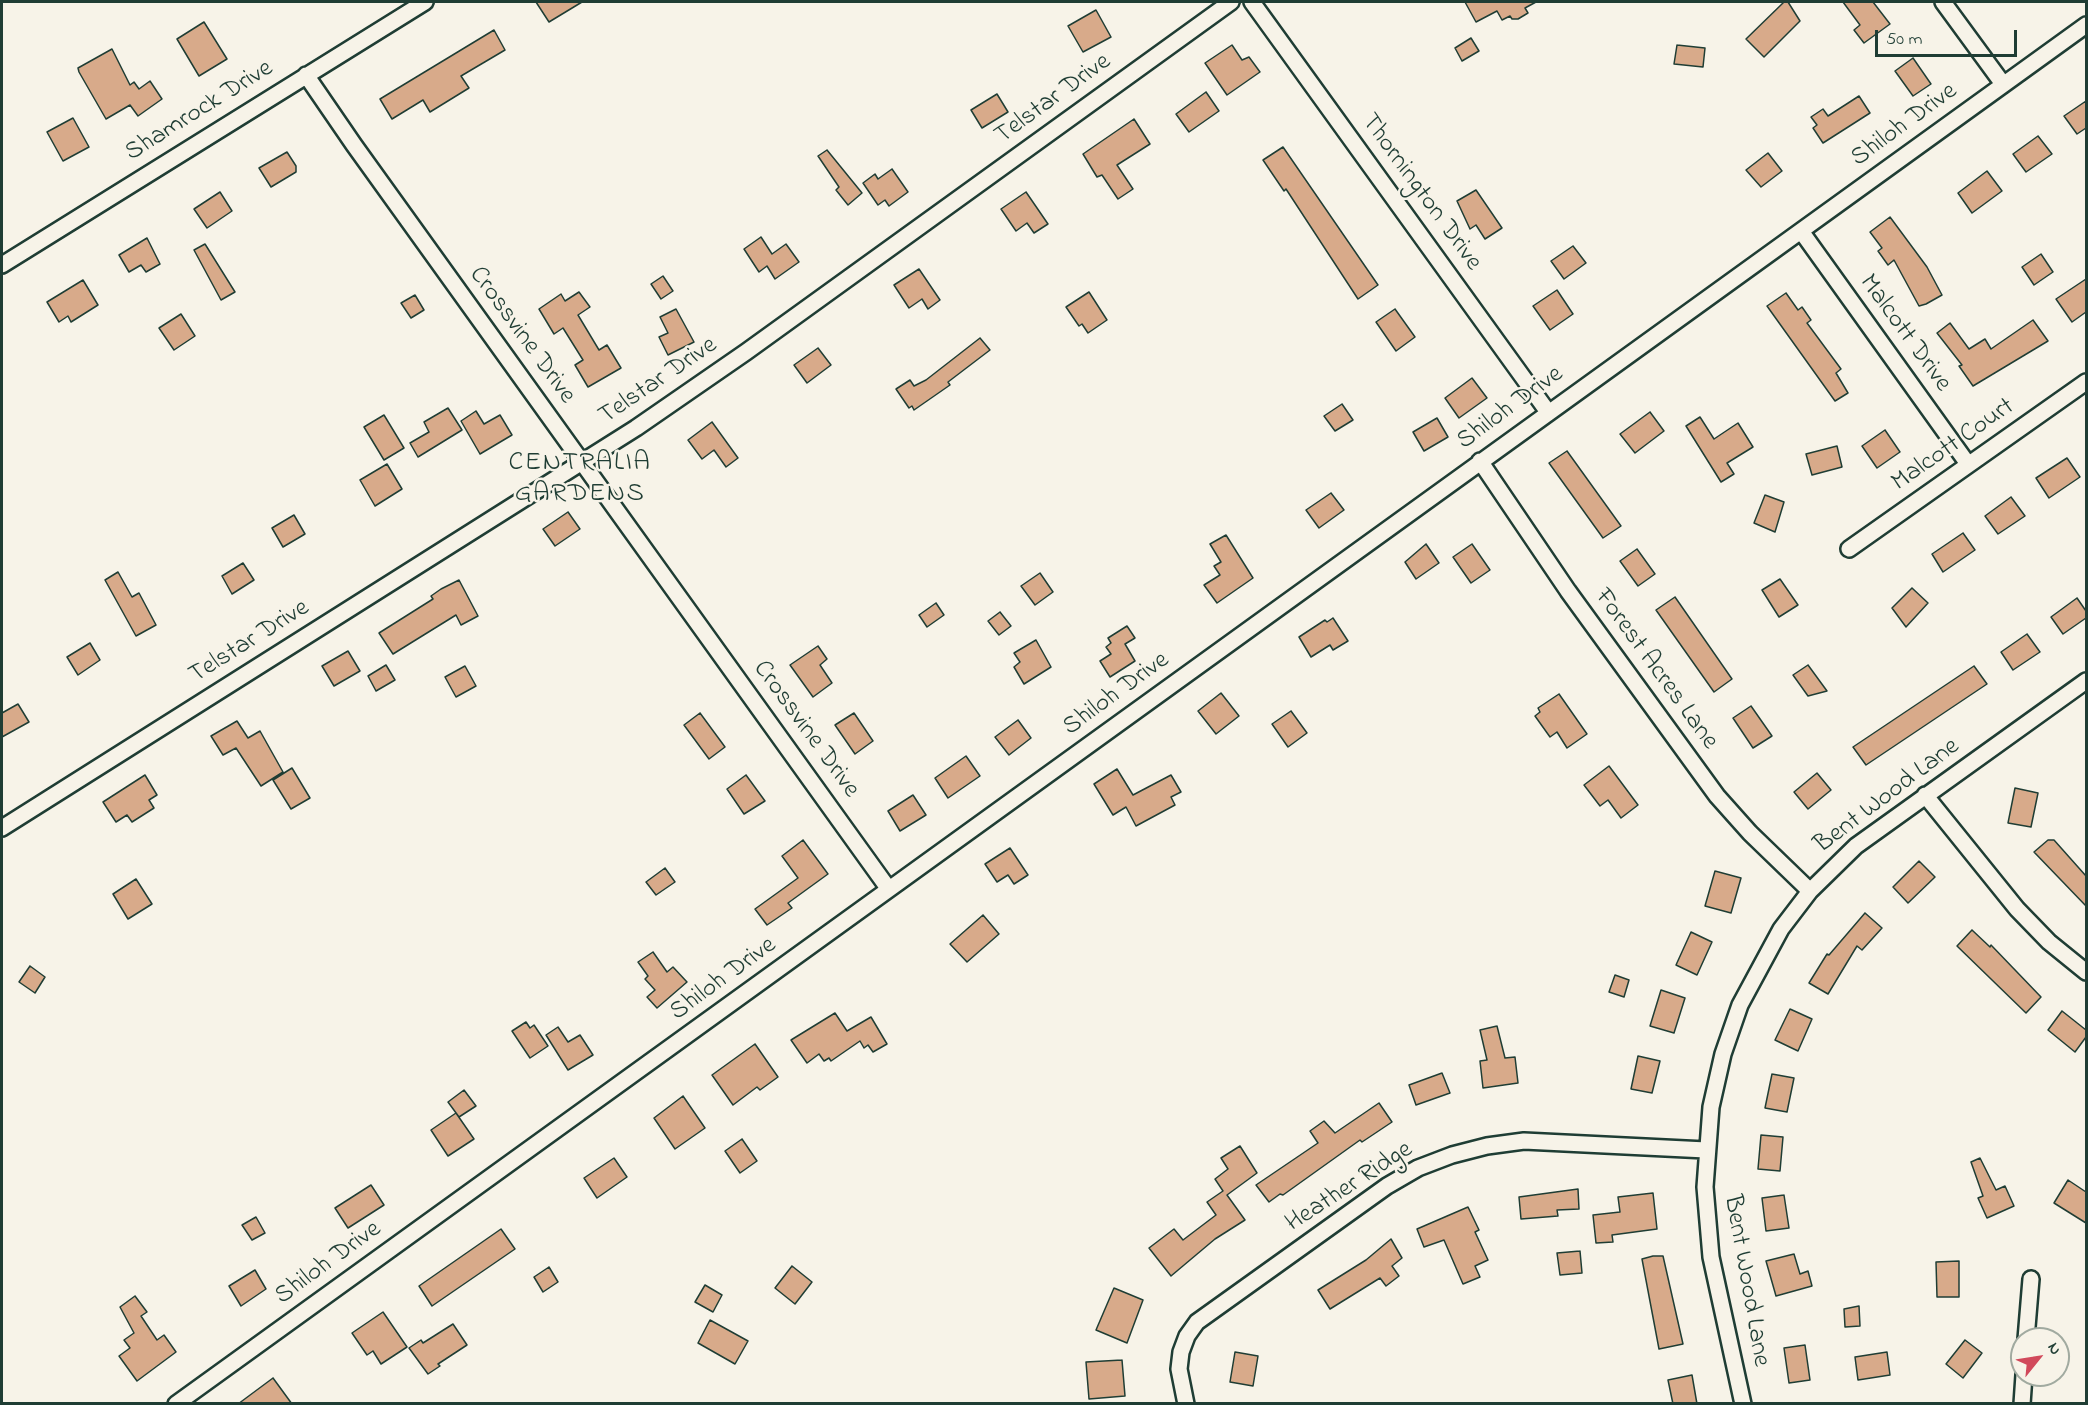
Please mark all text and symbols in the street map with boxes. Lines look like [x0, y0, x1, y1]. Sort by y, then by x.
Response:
scale bar [1878, 18, 2020, 56]
text: 50 m [1886, 27, 1923, 53]
street label: Telstar Drive [990, 47, 1118, 153]
street label: Shamrock Drive [120, 54, 280, 170]
street label: Shiloh Drive [1846, 77, 1964, 175]
street label: Thornington Drive [1353, 108, 1487, 278]
street label: Crossvine Drive [461, 261, 581, 411]
street label: Malcott Drive [1851, 269, 1957, 399]
street label: Telstar Drive [594, 331, 724, 433]
street label: Shiloh Drive [1452, 360, 1570, 458]
street label: Malcott Court [1887, 392, 2021, 500]
district label: CENTRALIA GARDENS [509, 449, 651, 512]
street label: Forest Acres Lane [1586, 583, 1724, 757]
street label: Telstar Drive [184, 594, 316, 692]
street label: Shiloh Drive [1058, 646, 1176, 744]
street label: Crossvine Drive [745, 655, 865, 805]
street label: Bent Wood Lane [1809, 732, 1967, 862]
street label: Shiloh Drive [665, 931, 783, 1029]
street label: Heather Ridge [1281, 1135, 1419, 1241]
street label: Bent Wood Lane [1715, 1193, 1775, 1369]
street label: Shiloh Drive [270, 1215, 388, 1313]
north arrow [2010, 1327, 2070, 1387]
text: N [2041, 1338, 2067, 1360]

